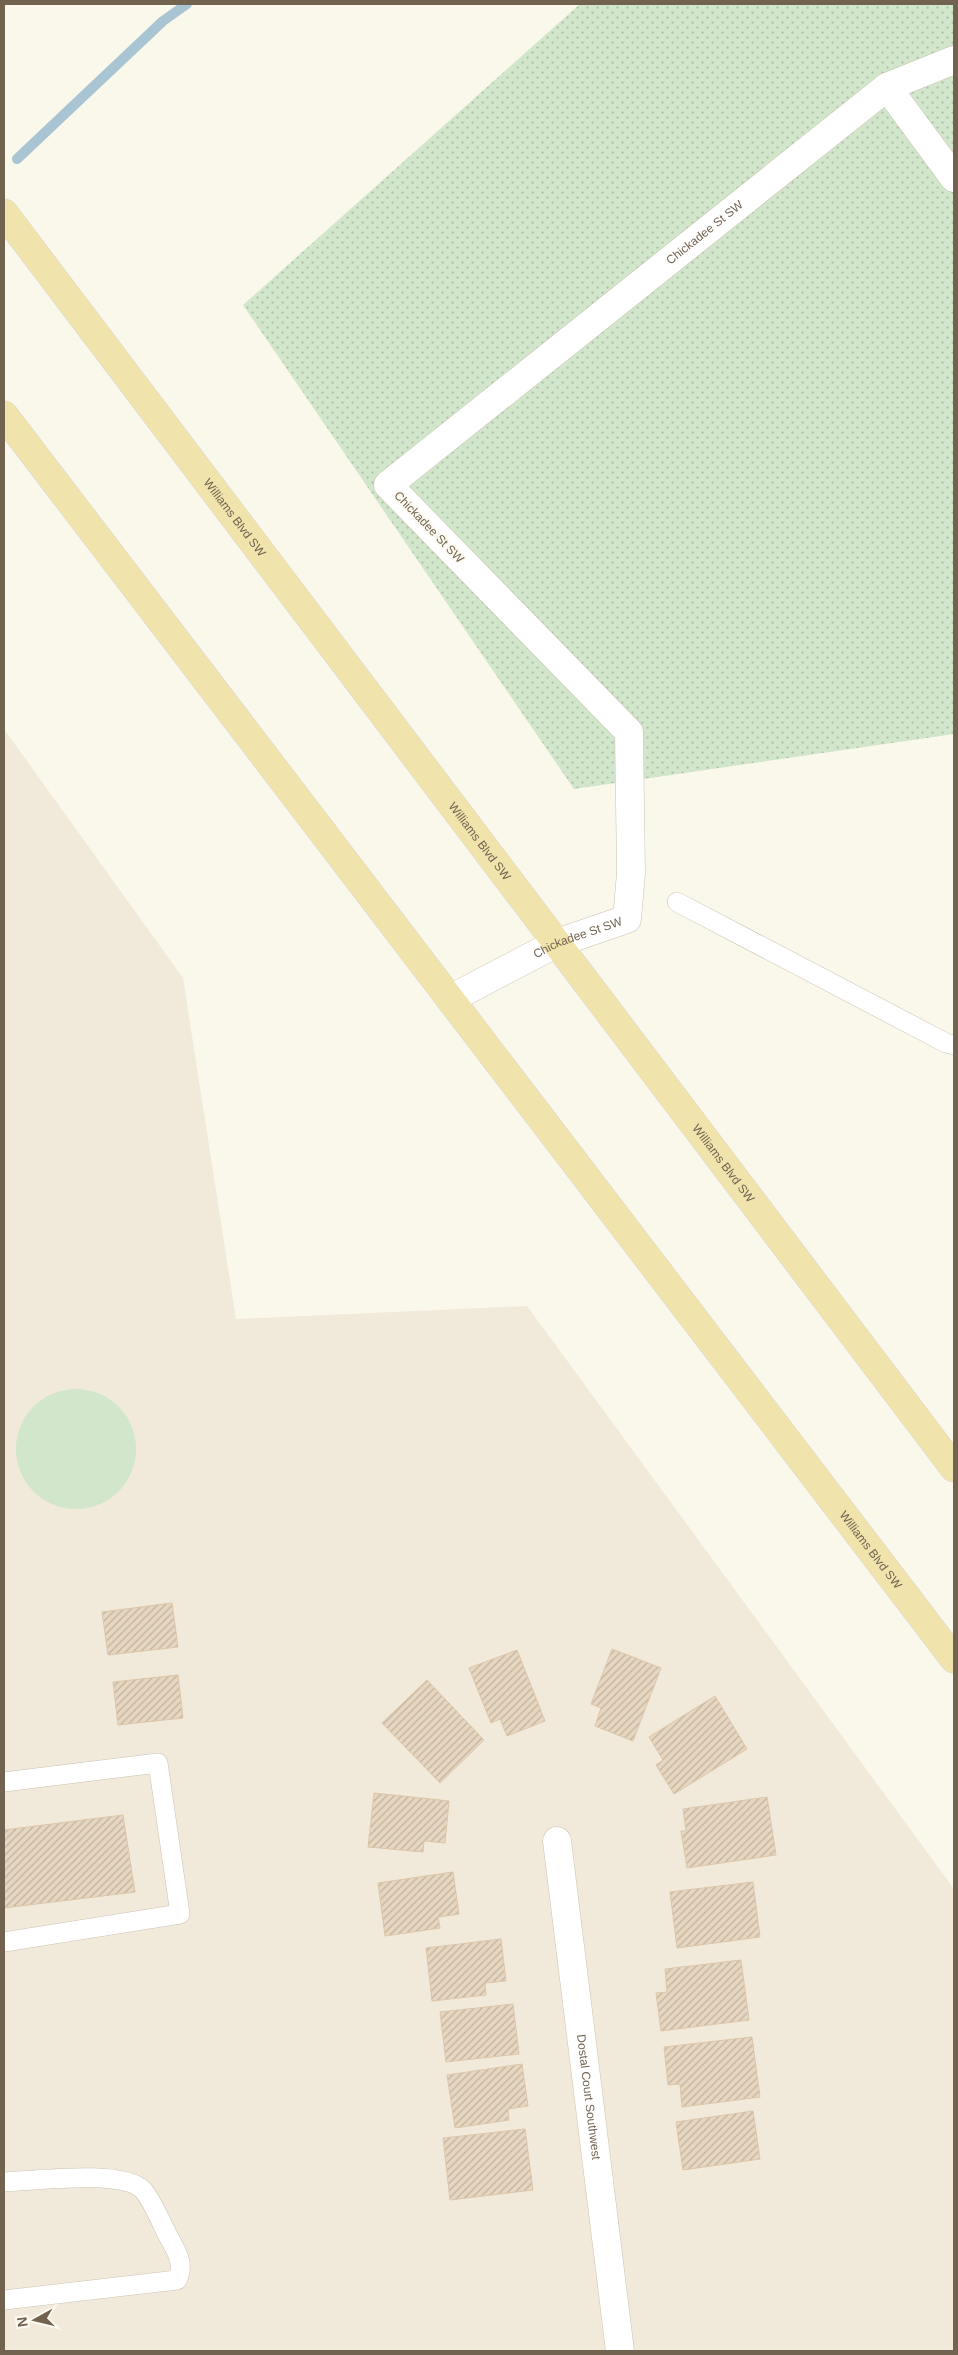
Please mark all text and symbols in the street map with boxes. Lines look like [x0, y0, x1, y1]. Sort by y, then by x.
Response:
street label: Chickadee St SW [663, 197, 746, 267]
street label: Williams Blvd SW [201, 476, 269, 560]
street label: Chickadee St SW [391, 488, 467, 566]
street label: Williams Blvd SW [446, 800, 514, 884]
street label: Chickadee St SW [531, 914, 625, 961]
street label: Williams Blvd SW [689, 1122, 758, 1206]
street label: Williams Blvd SW [837, 1508, 905, 1592]
street label: Dostal Court Southwest [574, 2034, 603, 2161]
north arrow [10, 2295, 60, 2345]
text: N [13, 2316, 31, 2328]

